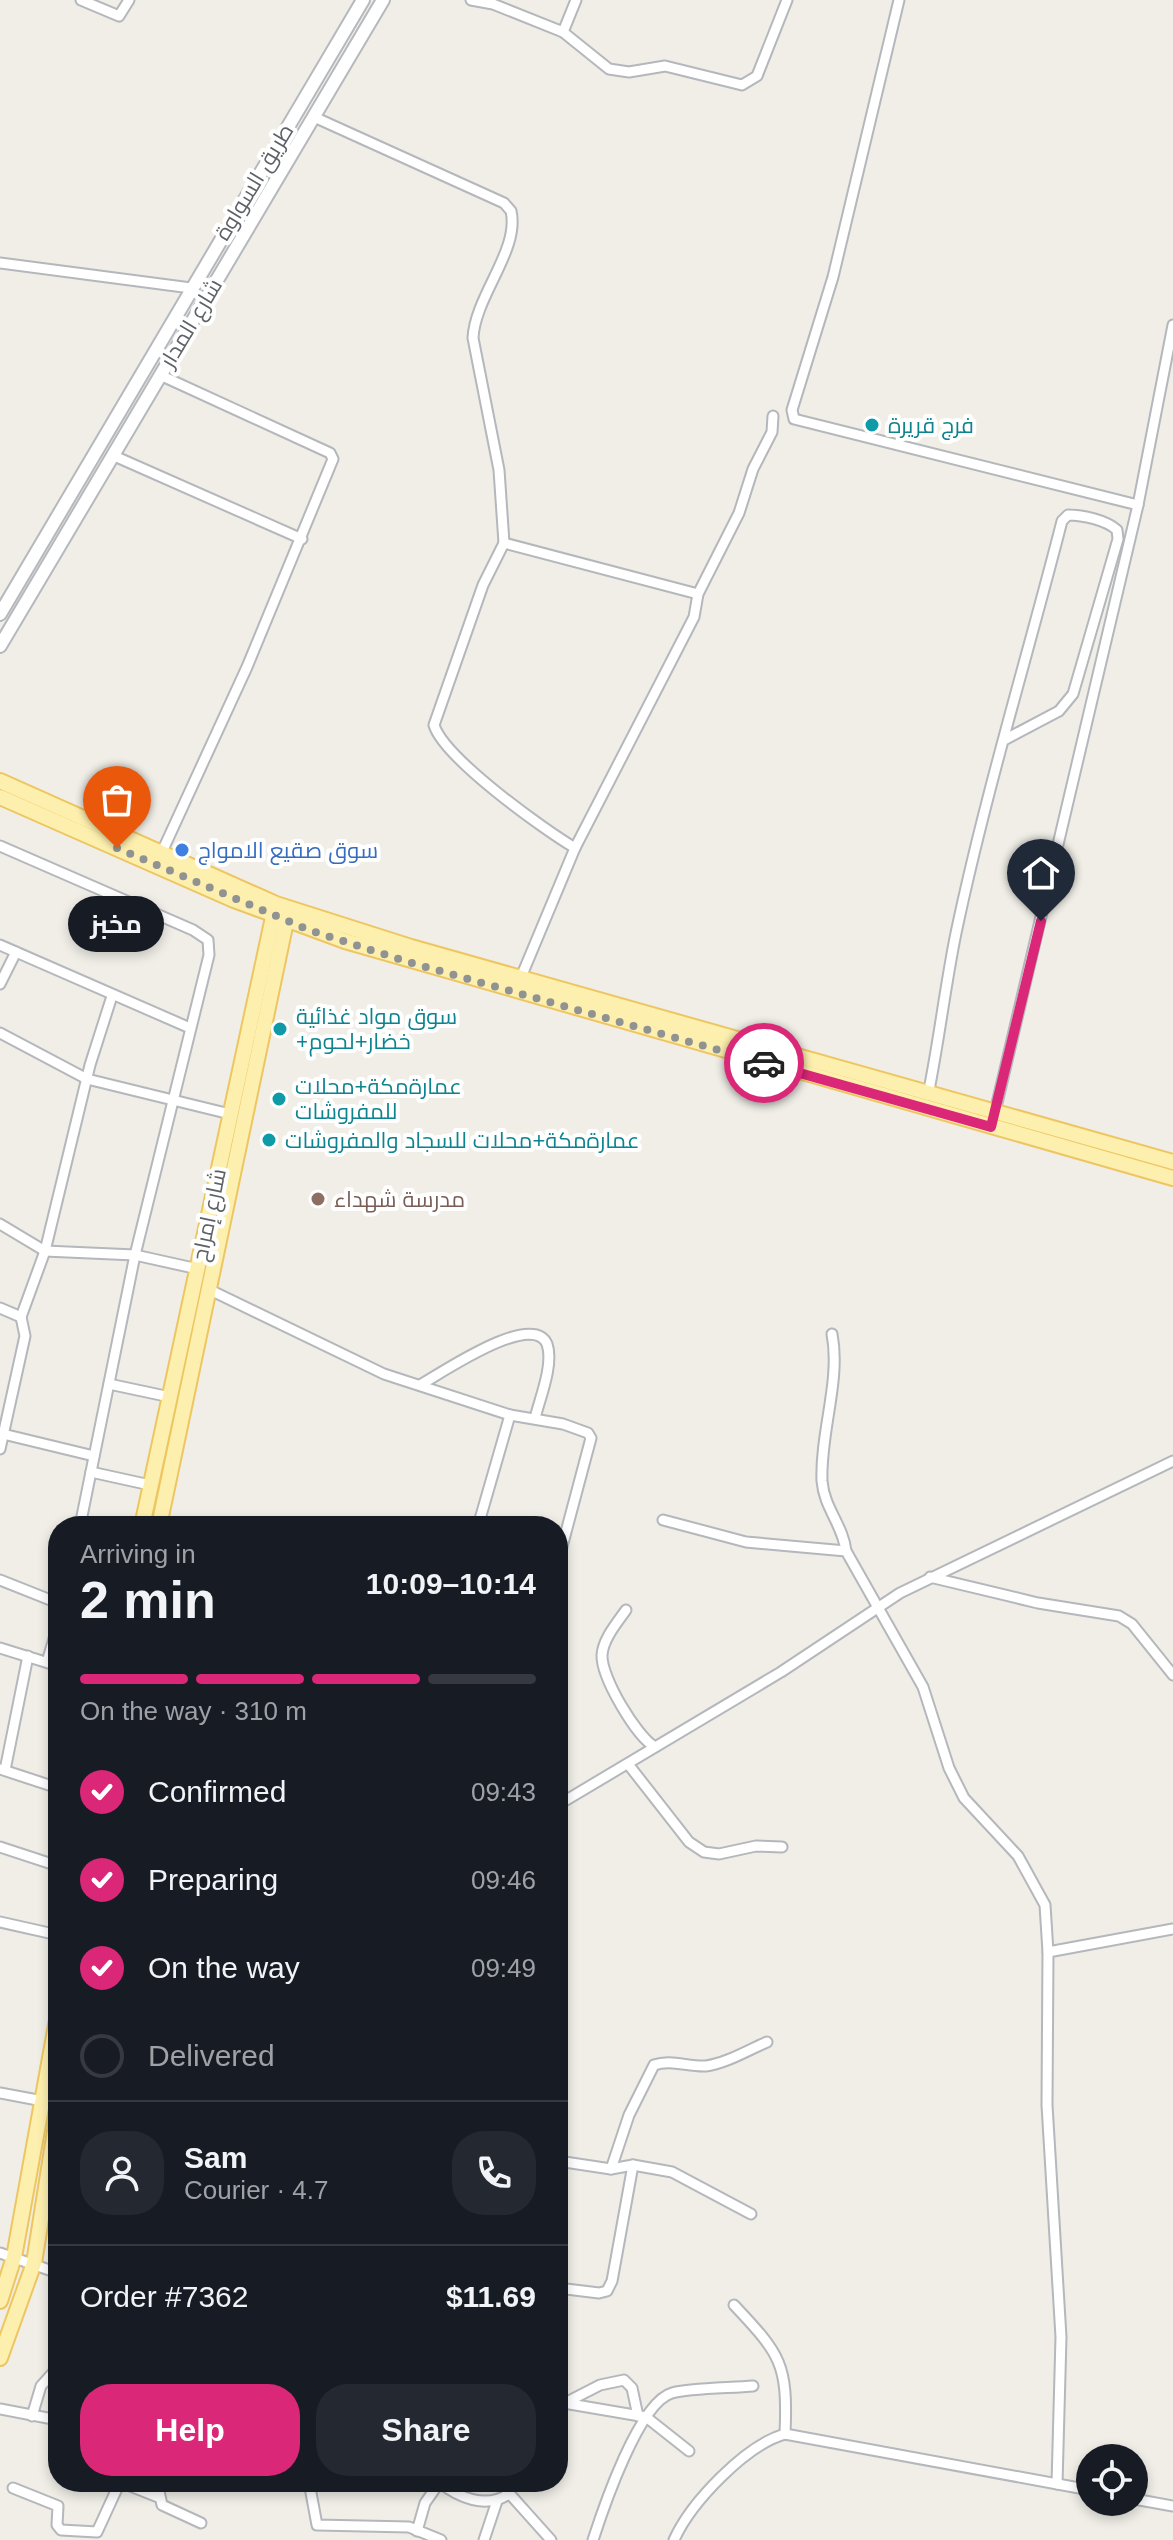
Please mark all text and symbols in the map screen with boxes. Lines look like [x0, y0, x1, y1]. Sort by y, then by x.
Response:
street label: طريق السواوة [210, 120, 299, 245]
street label: شارع المدار [154, 274, 229, 375]
place label: فرج قريرة [888, 413, 974, 440]
marker: فرج قريرة [863, 416, 881, 434]
pin [83, 766, 151, 848]
icon: bag [95, 778, 139, 822]
place label: سوق صقيع الامواج [198, 838, 378, 865]
pin [1007, 839, 1075, 921]
marker: سوق صقيع الامواج [173, 841, 191, 859]
icon: home [1019, 851, 1063, 895]
callout: مخبز [69, 896, 165, 952]
text: مخبز [90, 909, 142, 939]
place label: سوق مواد غذائية +خضار+لحوم [296, 1004, 457, 1057]
marker: سوق مواد غذائية +خضار+لحوم [271, 1020, 289, 1038]
courier [724, 1023, 804, 1103]
icon: car [742, 1041, 786, 1085]
place label: عمارةمكة+محلات للمفروشات [295, 1074, 462, 1124]
marker: عمارةمكة+محلات للمفروشات [270, 1090, 288, 1108]
place label: عمارةمكة+محلات للسجاد والمفروشات [285, 1128, 640, 1153]
marker: عمارةمكة+محلات للسجاد والمفروشات [260, 1131, 278, 1149]
street label: شارع إمراح [187, 1166, 233, 1264]
place label: مدرسة شهداء [334, 1187, 465, 1213]
marker: مدرسة شهداء [309, 1190, 327, 1208]
text: Arriving in [80, 1539, 196, 1569]
text: 10:09–10:14 [366, 1567, 536, 1600]
text: 2 min [80, 1571, 216, 1629]
text: On the way · 310 m [80, 1696, 307, 1726]
icon: check [80, 1770, 124, 1814]
text: Confirmed [148, 1775, 286, 1808]
text: 09:43 [471, 1777, 536, 1807]
icon: check [80, 1858, 124, 1902]
text: Preparing [148, 1863, 278, 1896]
text: 09:46 [471, 1865, 536, 1895]
icon: check [80, 1946, 124, 1990]
text: On the way [148, 1951, 300, 1984]
text: 09:49 [471, 1953, 536, 1983]
text: Delivered [148, 2039, 275, 2072]
button: person [80, 2131, 164, 2215]
button: phone [452, 2131, 536, 2215]
text: Sam [184, 2141, 247, 2174]
text: Courier · 4.7 [184, 2175, 329, 2205]
text: Order #7362 [80, 2280, 248, 2313]
text: $11.69 [446, 2280, 536, 2313]
button: Help [80, 2384, 300, 2476]
button: Share [316, 2384, 536, 2476]
map controls [1076, 2444, 1148, 2516]
button: locate [1076, 2444, 1148, 2516]

